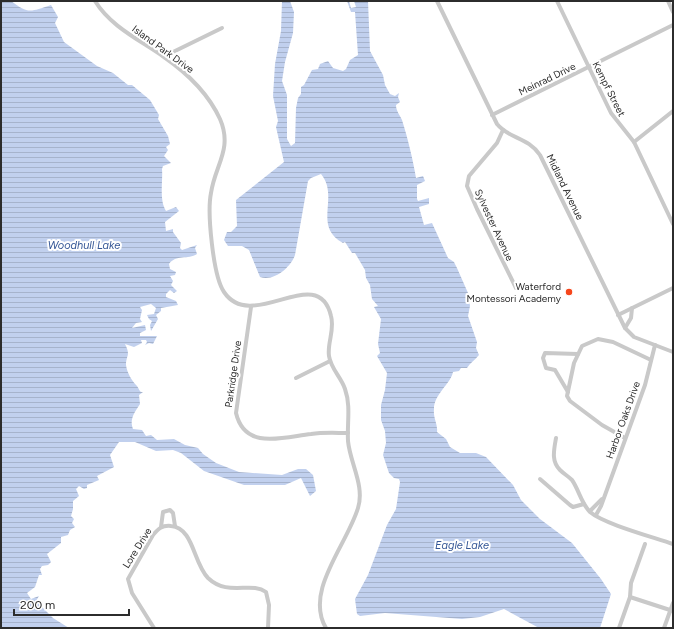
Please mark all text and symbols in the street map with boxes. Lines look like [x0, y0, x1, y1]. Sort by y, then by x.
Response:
street label: Island Park Drive [130, 22, 197, 76]
street label: Meinrad Drive [516, 59, 578, 98]
street label: Kempf Street [590, 59, 629, 119]
street label: Midland Avenue [543, 152, 587, 223]
street label: Sylvester Avenue [472, 187, 517, 263]
water label: Woodhull Lake [48, 239, 120, 252]
place label: Waterford Montessori Academy [466, 280, 562, 305]
marker: Waterford Montessori Academy [564, 287, 574, 297]
street label: Parkridge Drive [222, 339, 244, 408]
street label: Harbor Oaks Drive [603, 379, 643, 461]
street label: Lore Drive [119, 525, 155, 571]
water label: Eagle Lake [435, 539, 489, 552]
scale bar [14, 591, 129, 617]
text: 200 m [20, 598, 55, 612]

